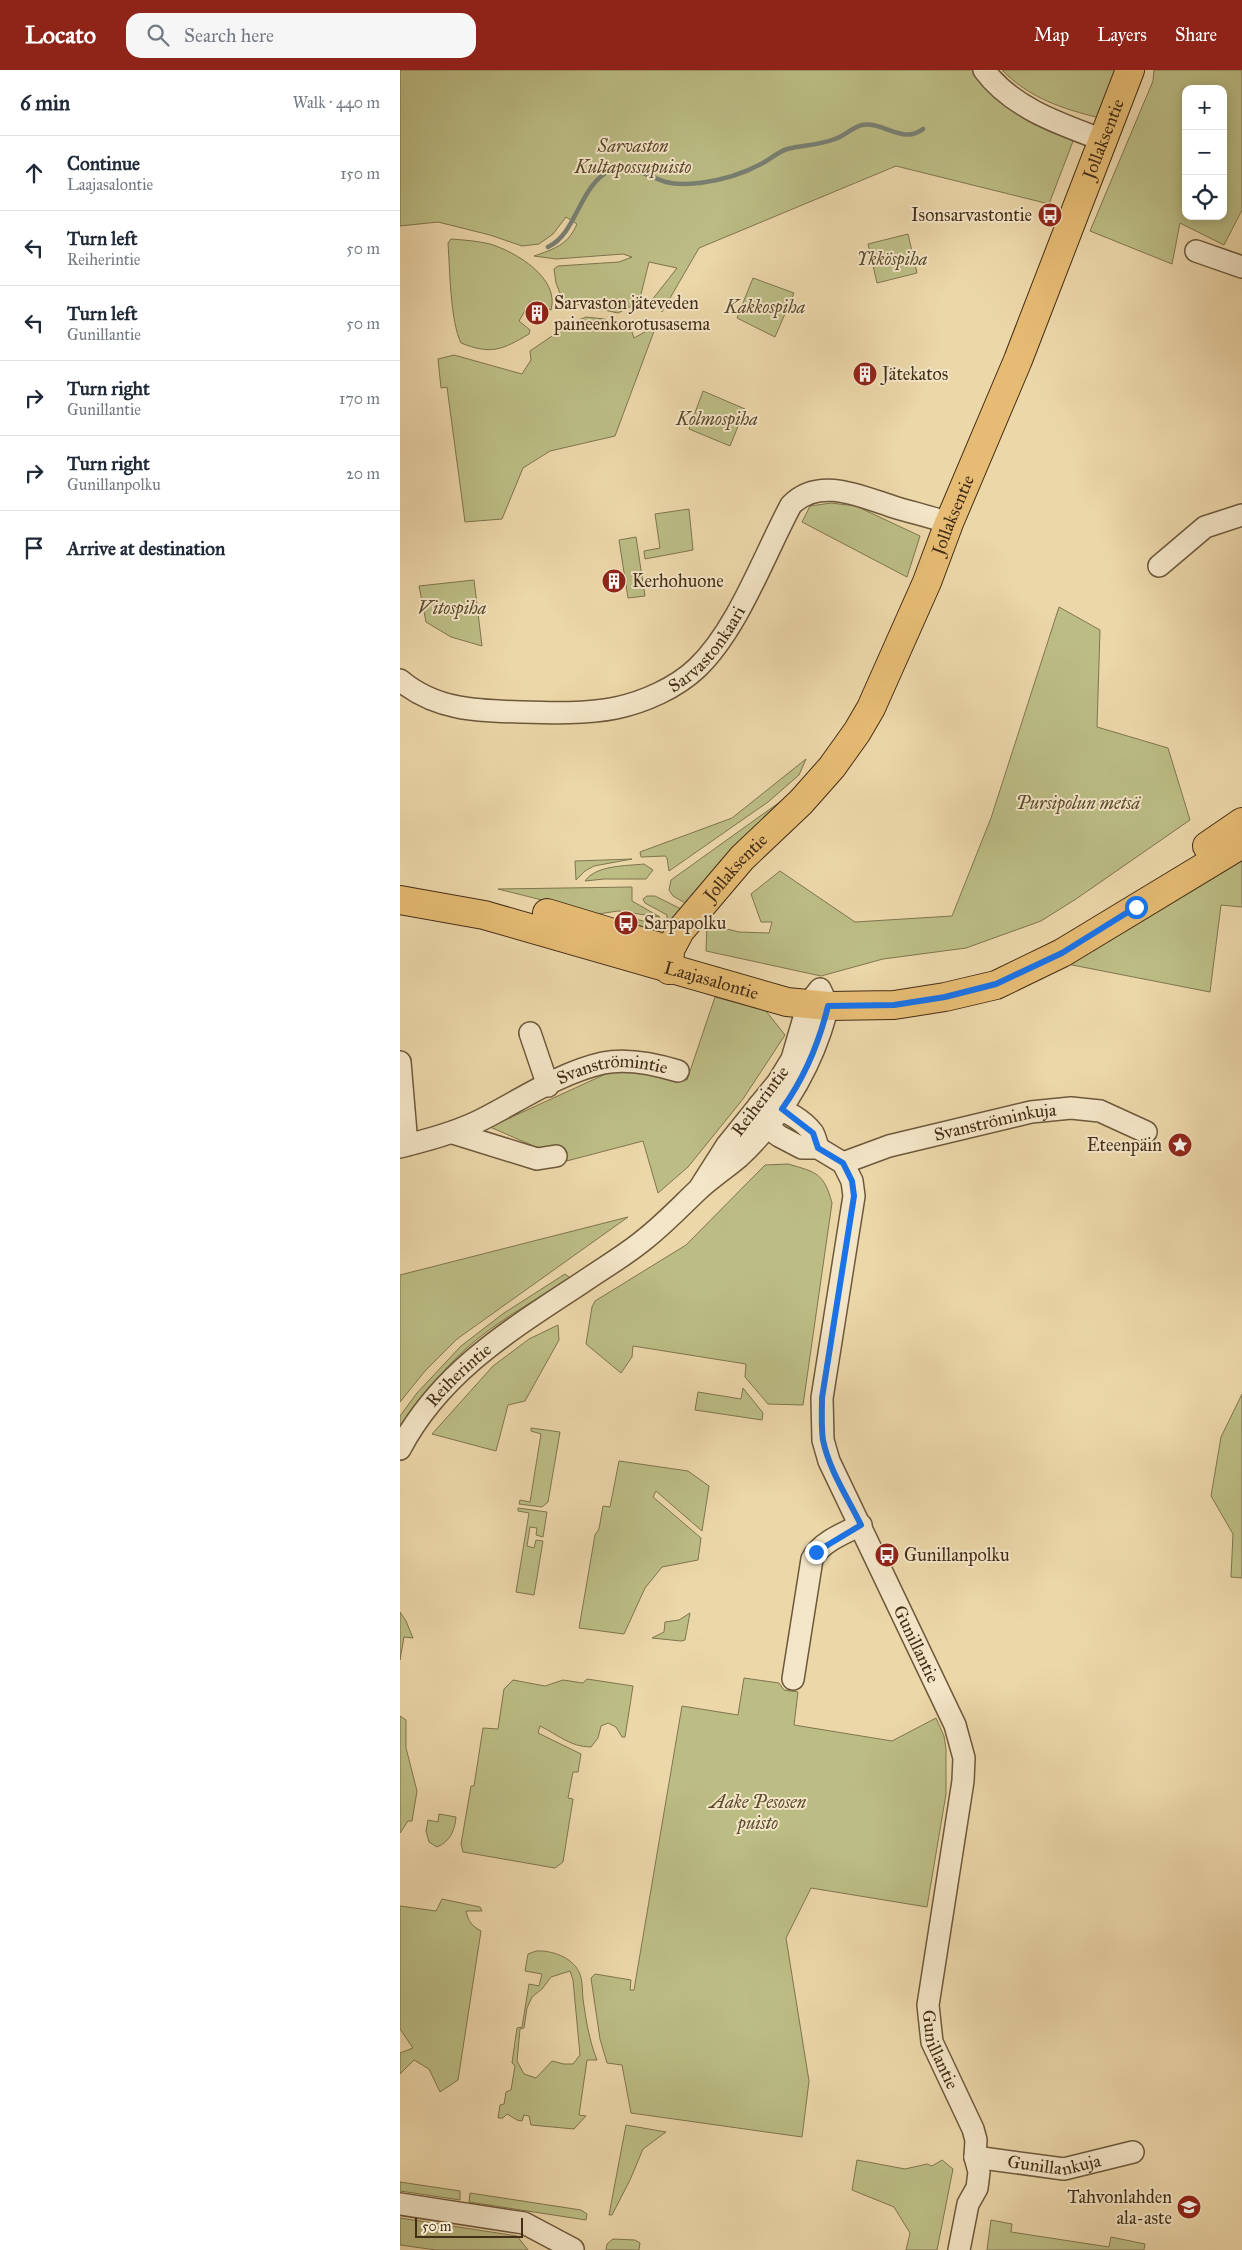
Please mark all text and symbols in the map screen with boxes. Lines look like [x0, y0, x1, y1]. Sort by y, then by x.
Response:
search box [126, 13, 476, 58]
text: Locato [25, 20, 96, 50]
icon: search [144, 21, 172, 49]
text: Search here [184, 24, 274, 47]
text: Map [1034, 24, 1069, 46]
text: Layers [1097, 24, 1147, 46]
text: Share [1175, 24, 1217, 46]
map controls [1182, 85, 1227, 220]
button: + [1182, 85, 1227, 130]
text: 6 min [20, 90, 70, 116]
text: Walk · 440 m [293, 93, 380, 112]
street label: Jollaksentie [1077, 96, 1129, 184]
button: − [1182, 130, 1227, 175]
park label: Sarvaston Kultapossupuisto [574, 135, 691, 179]
text: Continue [67, 152, 140, 175]
icon: ahead [20, 159, 48, 187]
text: 150 m [340, 164, 380, 183]
text: Laajasalontie [67, 175, 153, 194]
button: locate [1182, 175, 1227, 220]
bus stop icon: Isonsarvastontie [1037, 202, 1063, 228]
place label: Isonsarvastontie [911, 204, 1032, 226]
text: Turn left [67, 227, 137, 250]
icon: left [20, 234, 48, 262]
text: 50 m [346, 239, 380, 258]
park label: Ykköspiha [857, 248, 928, 271]
text: Reiherintie [67, 250, 140, 269]
place label: Sarvaston jäteveden paineenkorotusasema [553, 292, 711, 335]
park label: Kakkospiha [724, 296, 806, 319]
building icon: Sarvaston jäteveden paineenkorotusasema [524, 300, 550, 326]
text: Turn left [67, 302, 137, 325]
icon: left [20, 309, 48, 337]
text: 50 m [346, 314, 380, 333]
text: Gunillantie [67, 325, 141, 344]
building icon: Jätekatos [852, 361, 878, 387]
place label: Jätekatos [880, 363, 948, 386]
text: Turn right [67, 377, 150, 400]
icon: right [20, 384, 48, 412]
text: 170 m [339, 389, 380, 408]
text: Gunillantie [67, 400, 141, 419]
park label: Kolmospiha [675, 408, 758, 431]
text: Turn right [67, 452, 150, 475]
icon: right [20, 459, 48, 487]
text: 20 m [346, 464, 380, 483]
street label: Jollaksentie [926, 472, 979, 560]
text: Gunillanpolku [67, 475, 161, 494]
icon: arrive [20, 534, 48, 562]
text: Arrive at destination [67, 537, 225, 560]
building icon: Kerhohuone [601, 568, 627, 594]
place label: Kerhohuone [632, 570, 724, 592]
park label: Vitospiha [418, 597, 487, 620]
street label: Sarvastonkaari [664, 602, 750, 697]
park label: Pursipolun metsä [1016, 792, 1141, 815]
street label: Jollaksentie [698, 829, 772, 908]
route start [1125, 896, 1148, 919]
bus stop icon: Sarpapolku [613, 910, 639, 936]
place label: Sarpapolku [644, 912, 727, 934]
street label: Laajasalontie [662, 956, 761, 1004]
street label: Svanströmintie [553, 1050, 670, 1089]
street label: Reiherintie [726, 1061, 794, 1141]
street label: Svanströminkuja [932, 1098, 1058, 1146]
place icon: Eteenpäin [1167, 1132, 1193, 1158]
place label: Eteenpäin [1087, 1134, 1162, 1156]
street label: Reiherintie [421, 1338, 496, 1411]
route end [805, 1541, 828, 1564]
bus stop icon: Gunillanpolku [874, 1542, 900, 1568]
place label: Gunillanpolku [904, 1544, 1010, 1566]
street label: Gunillantie [889, 1602, 944, 1686]
park label: Aake Pesosen puisto [708, 1791, 807, 1835]
street label: Gunillantie [918, 2009, 964, 2093]
street label: Gunillankuja [1006, 2149, 1103, 2180]
place label: Tahvonlahden ala-aste [1067, 2186, 1172, 2229]
school or university icon: Tahvonlahden ala-aste [1176, 2194, 1202, 2220]
scale bar [415, 2215, 522, 2238]
text: 50 m [422, 2218, 451, 2235]

